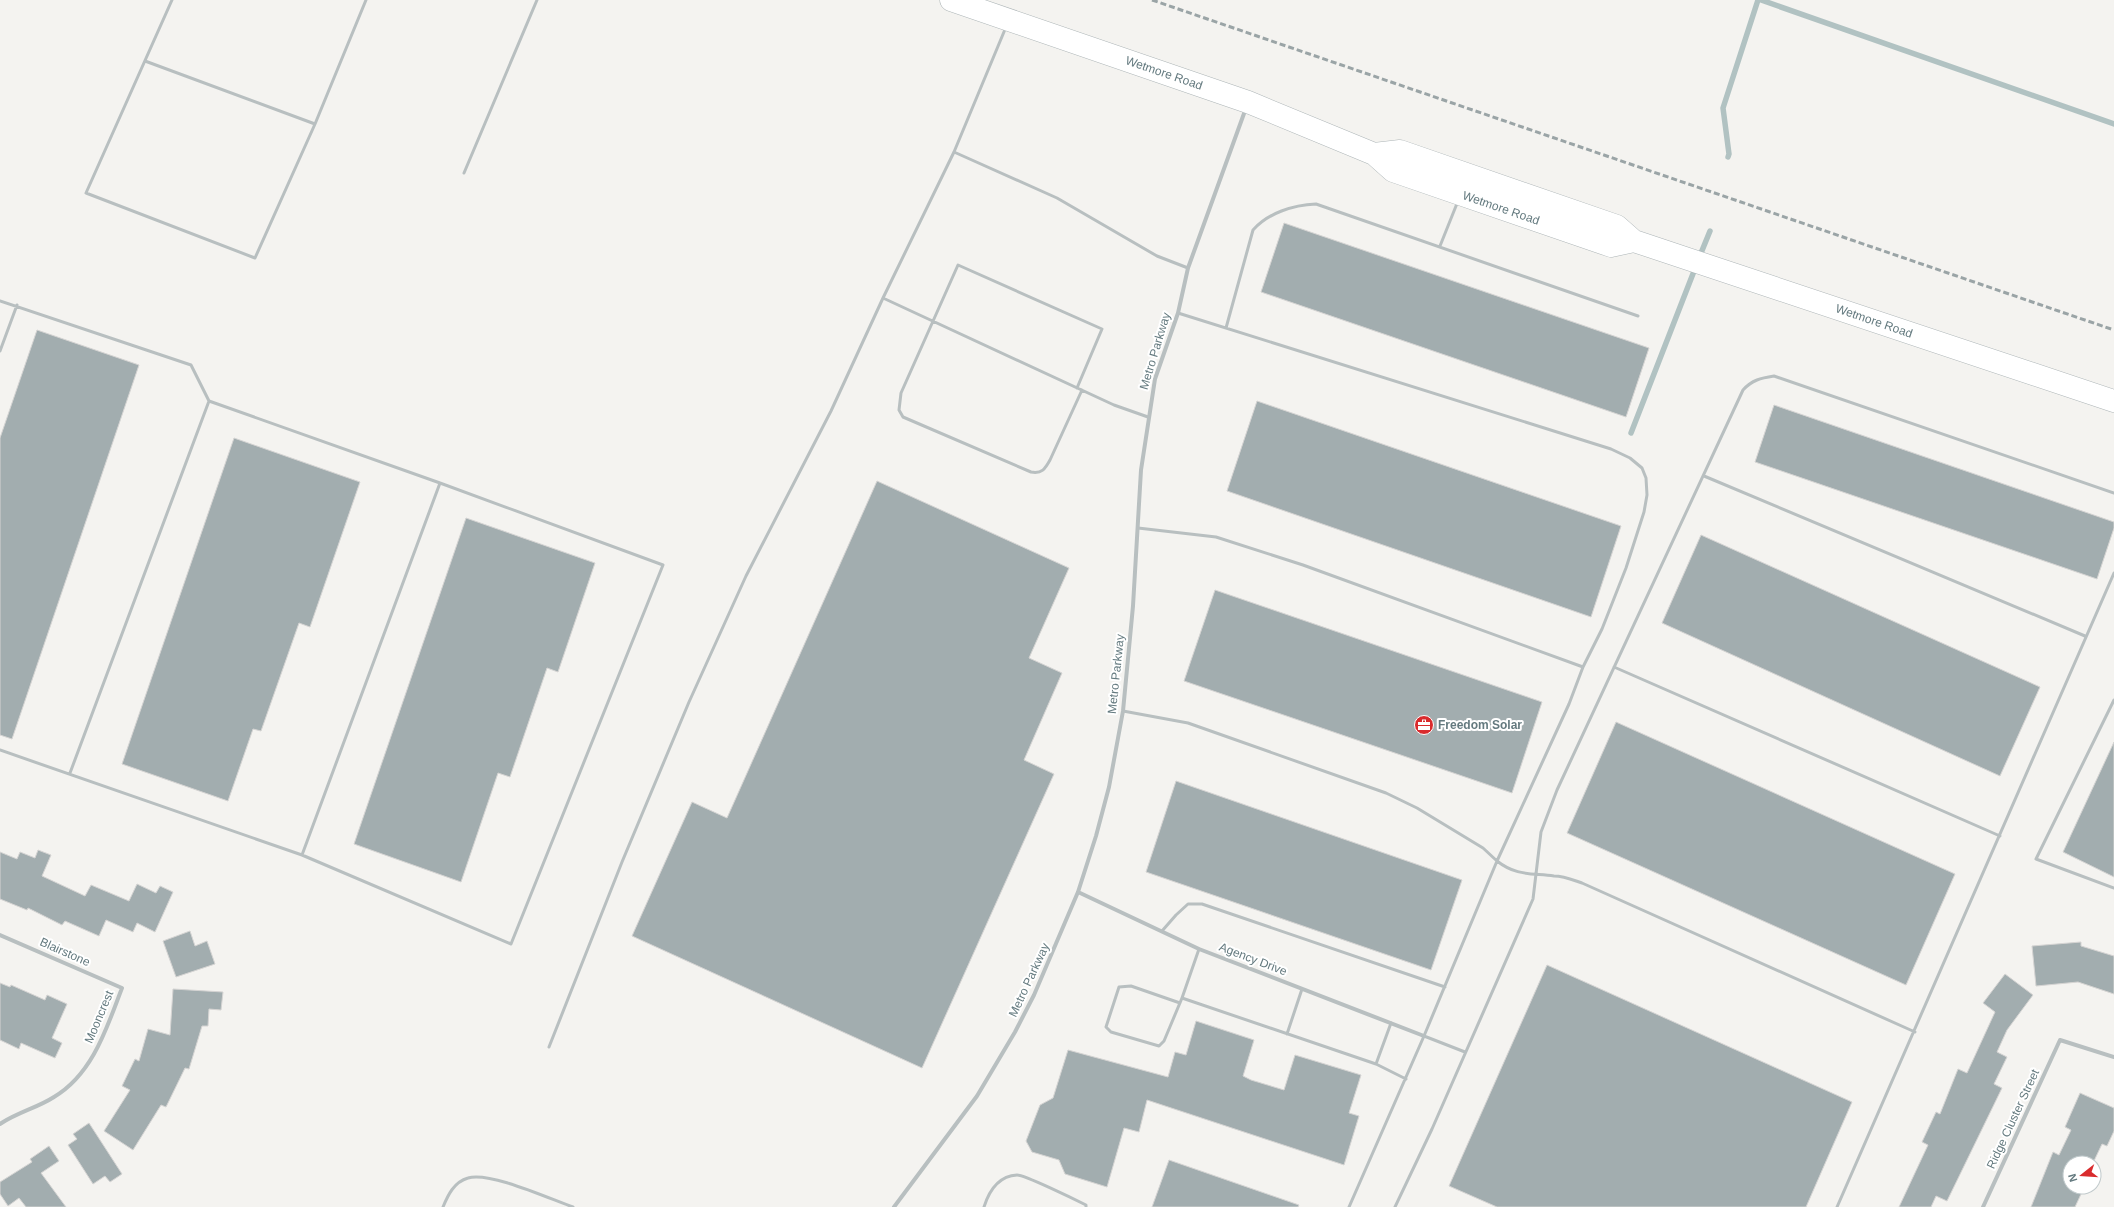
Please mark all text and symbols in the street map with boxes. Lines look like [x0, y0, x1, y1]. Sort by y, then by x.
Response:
street label: Wetmore Road [1124, 53, 1204, 93]
street label: Wetmore Road [1461, 188, 1541, 228]
street label: Wetmore Road [1834, 301, 1914, 341]
street label: Metro Parkway [1137, 311, 1173, 391]
street label: Metro Parkway [1105, 633, 1127, 715]
office icon: Freedom Solar [1413, 714, 1435, 736]
place label: Freedom Solar [1438, 718, 1522, 732]
street label: Blairstone [38, 935, 93, 969]
street label: Agency Drive [1217, 940, 1289, 978]
street label: Metro Parkway [1006, 941, 1052, 1019]
street label: Mooncrest [82, 988, 117, 1046]
street label: Ridge Cluster Street [1984, 1066, 2042, 1171]
north arrow [2062, 1155, 2102, 1195]
text: N [2066, 1172, 2079, 1183]

